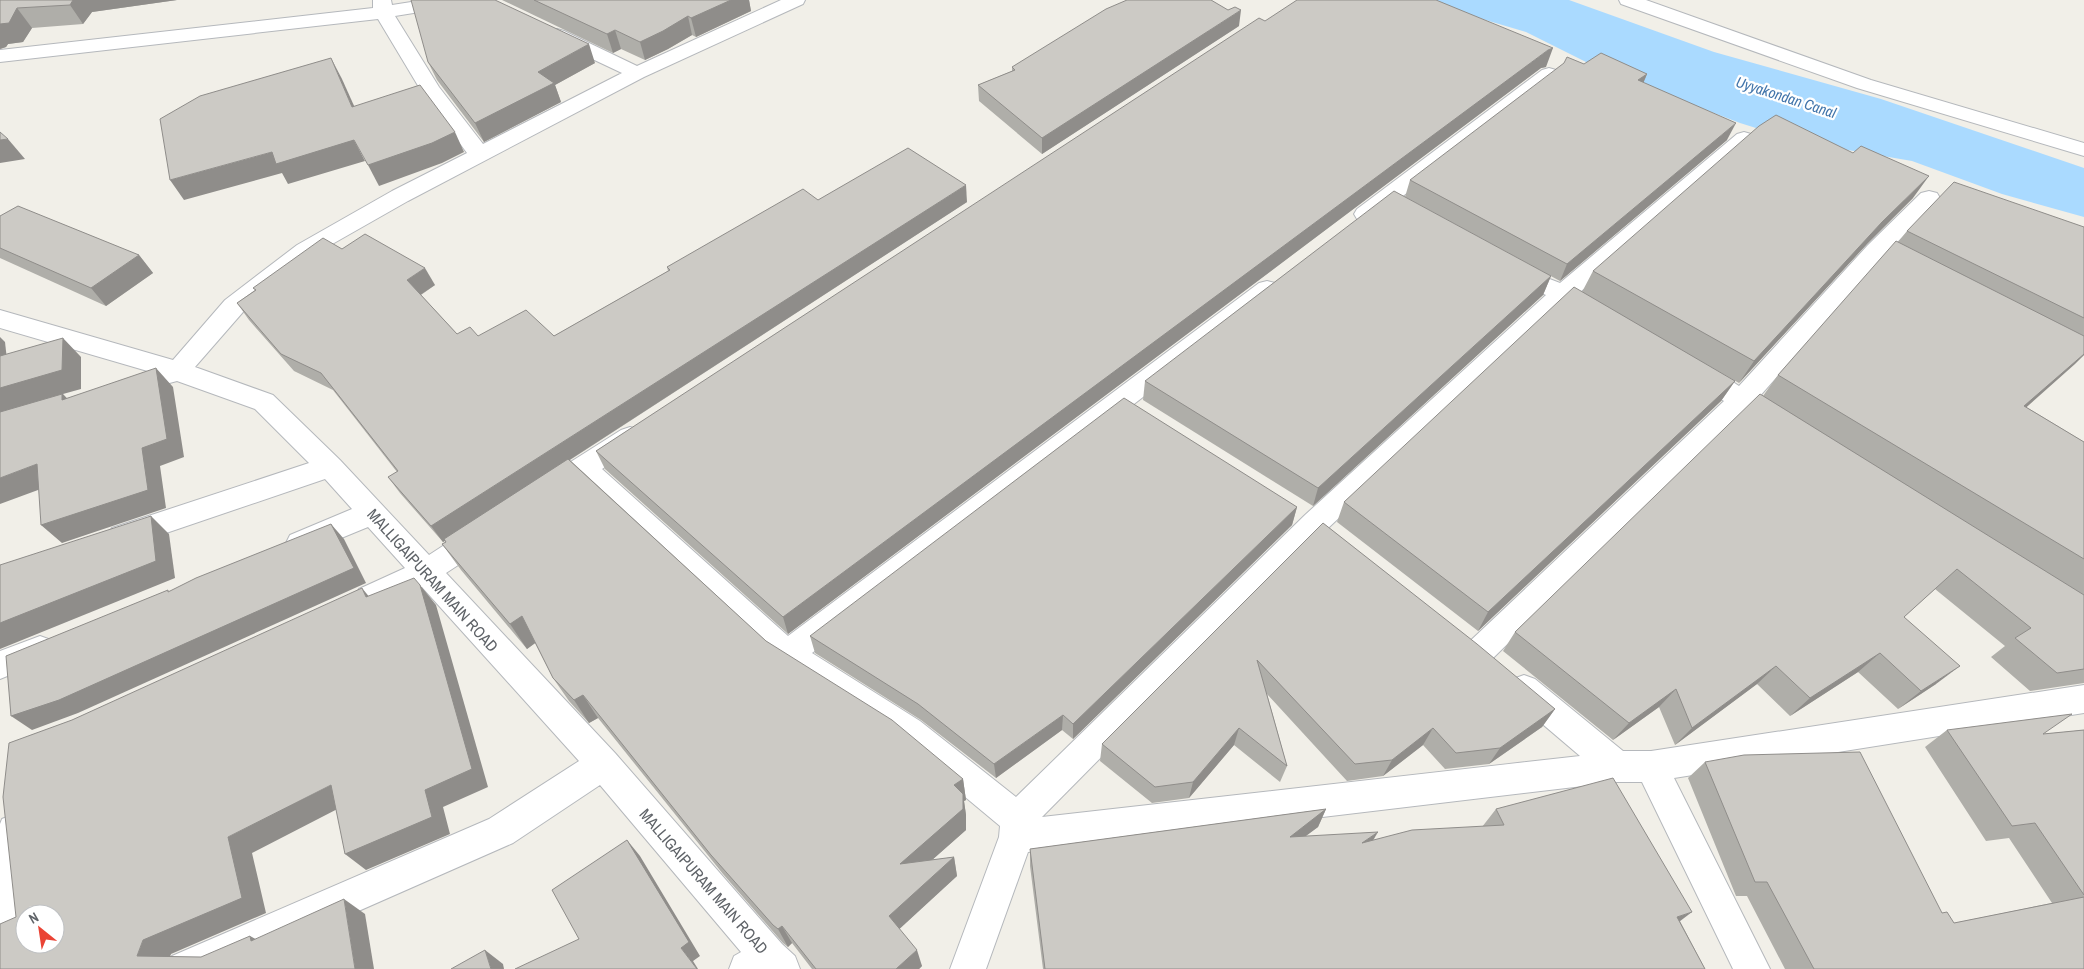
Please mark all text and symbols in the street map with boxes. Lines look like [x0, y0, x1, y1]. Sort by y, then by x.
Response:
water label: Uyyakondan Canal [1733, 71, 1839, 123]
street label: MALLIGAIPURAM MAIN ROAD [363, 504, 503, 656]
street label: MALLIGAIPURAM MAIN ROAD [635, 804, 773, 958]
north arrow [15, 904, 65, 954]
text: N [25, 908, 42, 928]

